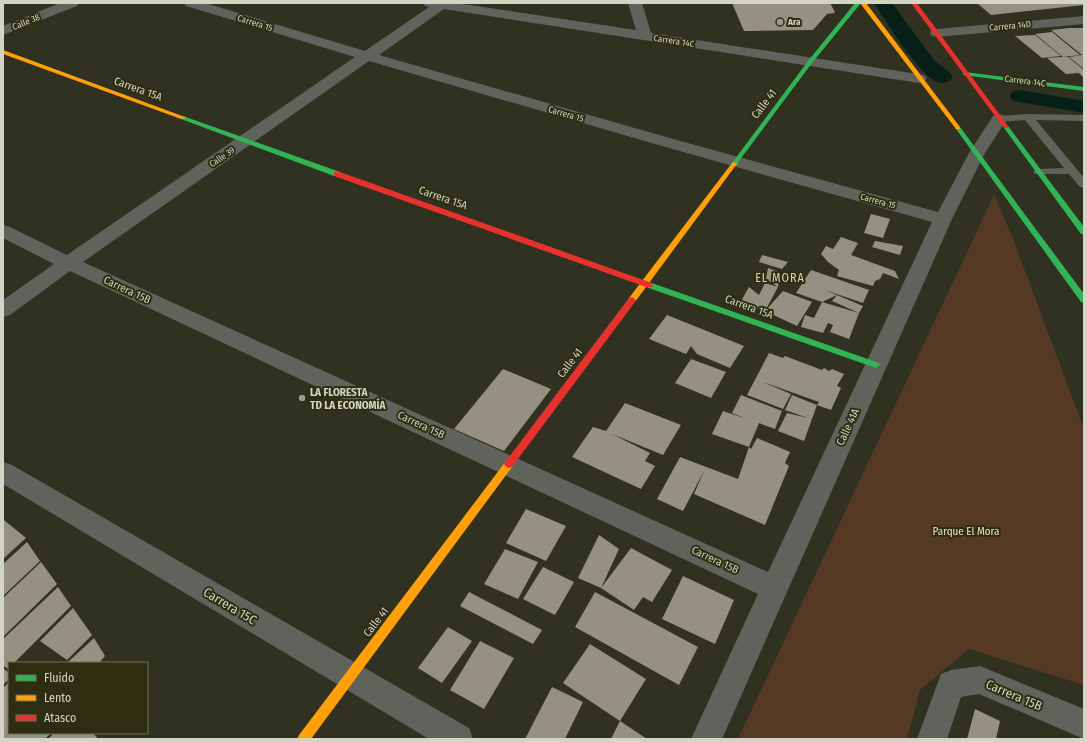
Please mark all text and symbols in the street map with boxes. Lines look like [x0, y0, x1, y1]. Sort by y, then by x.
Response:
street label: Calle 38 [11, 12, 42, 32]
street label: Carrera 15 [236, 13, 274, 33]
marker: Ara [775, 17, 785, 27]
place label: Ara [787, 17, 801, 27]
street label: Carrera 14D [989, 19, 1031, 33]
street label: Carrera 14C [653, 33, 696, 49]
street label: Carrera 15A [112, 74, 164, 104]
street label: Carrera 14C [1004, 74, 1046, 89]
street label: Calle 41 [749, 87, 779, 121]
street label: Carrera 15 [547, 104, 585, 124]
street label: Calle 39 [207, 145, 237, 169]
street label: Carrera 15A [417, 184, 469, 212]
street label: Carrera 15 [859, 191, 897, 211]
district label: EL MORA [755, 271, 805, 285]
street label: Carrera 15B [101, 273, 153, 307]
street label: Carrera 15A [723, 292, 775, 322]
street label: Calle 41 [555, 346, 585, 380]
place label: LA FLORESTA TD LA ECONOMÍA [310, 386, 386, 412]
marker: LA FLORESTA TD LA ECONOMÍA [297, 393, 307, 403]
street label: Calle 41A [834, 406, 862, 448]
street label: Carrera 15B [395, 408, 447, 442]
park label: Parque El Mora [933, 525, 999, 538]
street label: Carrera 15B [689, 543, 741, 577]
street label: Carrera 15C [201, 584, 260, 628]
street label: Calle 41 [361, 605, 391, 639]
legend [8, 662, 148, 734]
text: Fluido [44, 671, 74, 685]
street label: Carrera 15B [984, 676, 1044, 714]
text: Lento [44, 691, 71, 705]
text: Atasco [44, 711, 76, 725]

